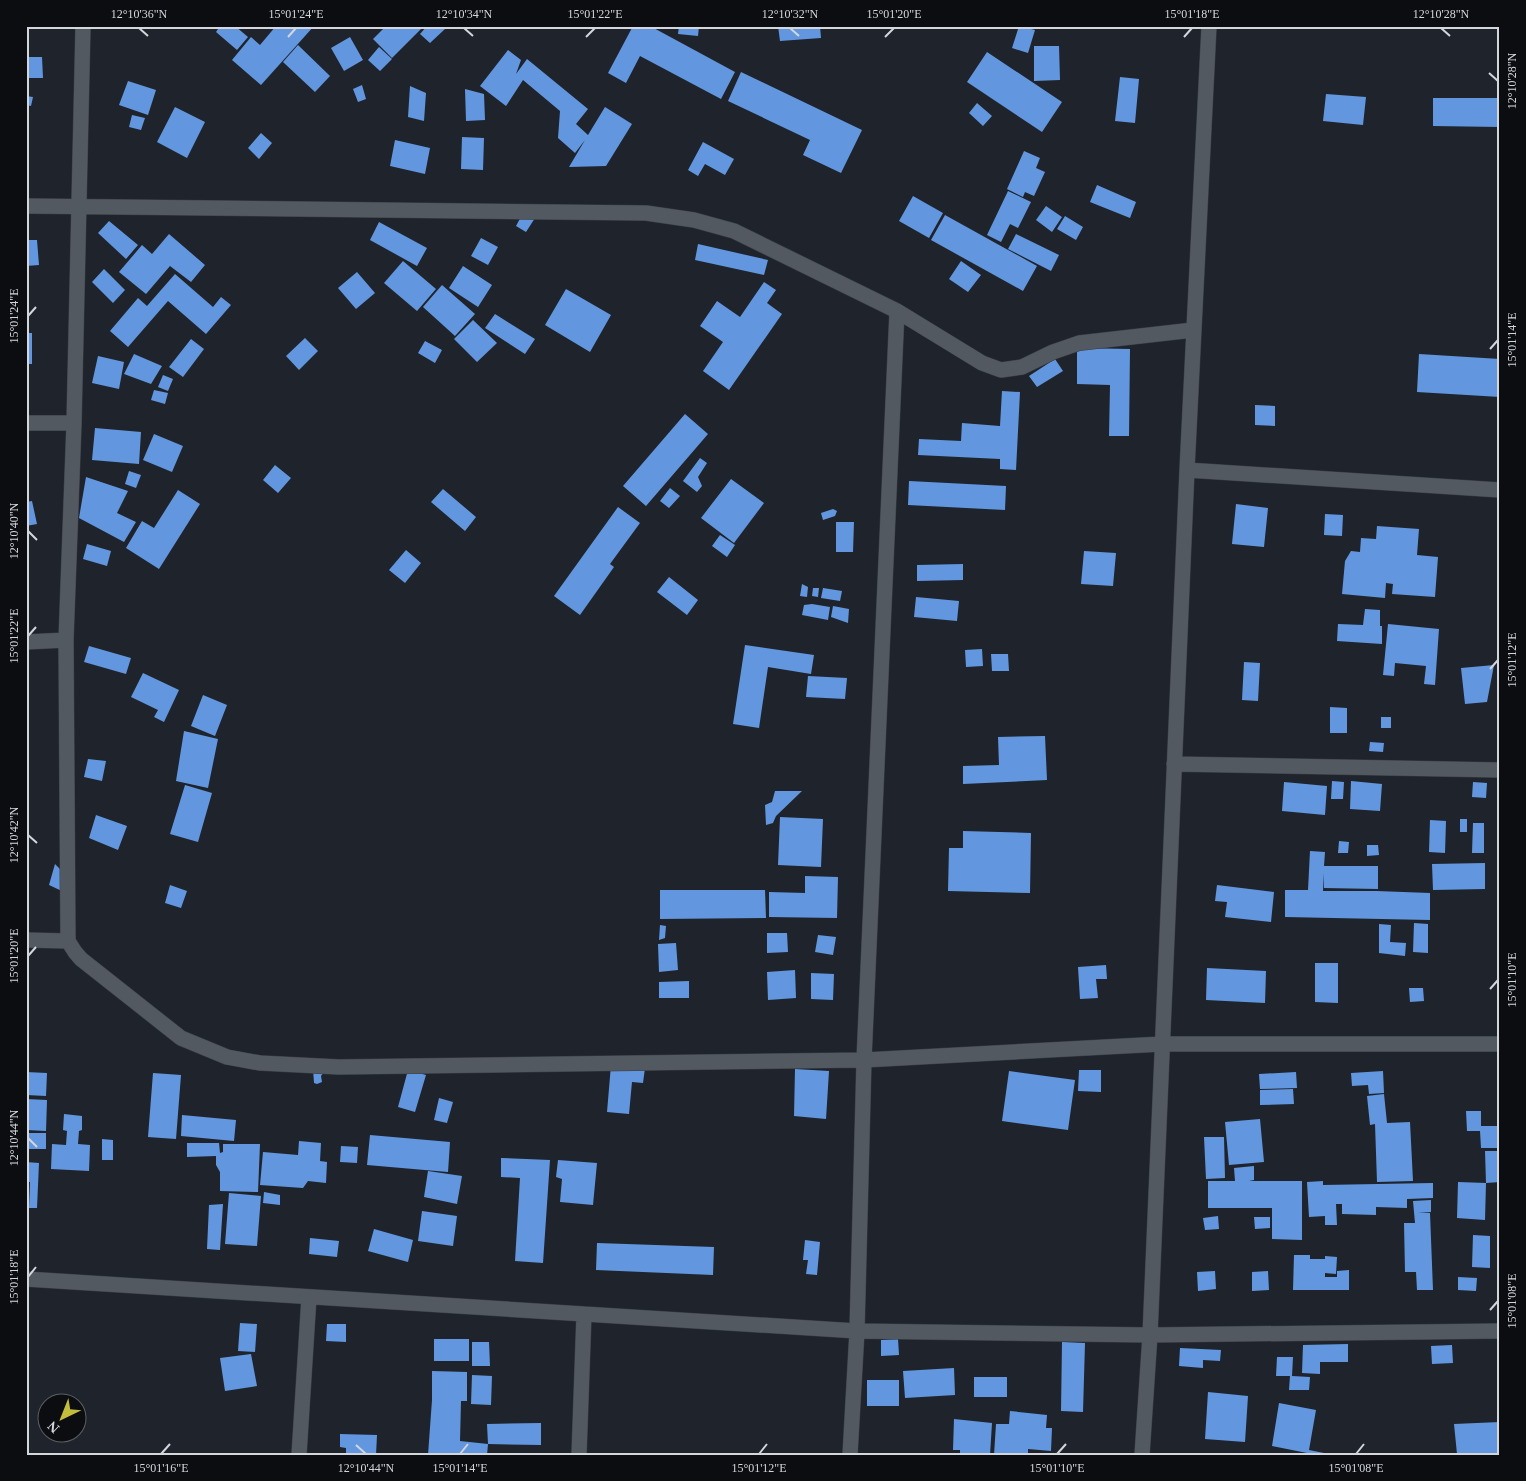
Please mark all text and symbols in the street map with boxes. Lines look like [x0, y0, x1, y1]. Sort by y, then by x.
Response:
text: 12°10'36"N [111, 7, 168, 21]
text: 15°01'24"E [268, 7, 324, 21]
text: 12°10'34"N [436, 7, 493, 21]
text: 15°01'22"E [567, 7, 623, 21]
text: 12°10'32"N [762, 7, 819, 21]
text: 15°01'20"E [866, 7, 922, 21]
text: 15°01'18"E [1164, 7, 1220, 21]
text: 12°10'28"N [1413, 7, 1470, 21]
text: 12°10'28"N [1505, 52, 1519, 109]
text: 15°01'24"E [7, 288, 21, 344]
text: 15°01'14"E [1505, 312, 1519, 368]
text: 12°10'40"N [7, 502, 21, 559]
text: 15°01'22"E [7, 608, 21, 664]
text: 15°01'12"E [1505, 632, 1519, 688]
text: 12°10'42"N [7, 806, 21, 863]
text: 15°01'20"E [7, 928, 21, 984]
text: 15°01'10"E [1505, 952, 1519, 1008]
text: 12°10'44"N [7, 1109, 21, 1166]
text: 15°01'18"E [7, 1249, 21, 1305]
text: 15°01'08"E [1505, 1273, 1519, 1329]
north arrow [38, 1394, 88, 1444]
text: N [45, 1418, 62, 1436]
text: 15°01'16"E [133, 1461, 189, 1475]
text: 12°10'44"N [338, 1461, 395, 1475]
text: 15°01'14"E [432, 1461, 488, 1475]
text: 15°01'12"E [731, 1461, 787, 1475]
text: 15°01'10"E [1029, 1461, 1085, 1475]
text: 15°01'08"E [1328, 1461, 1384, 1475]

